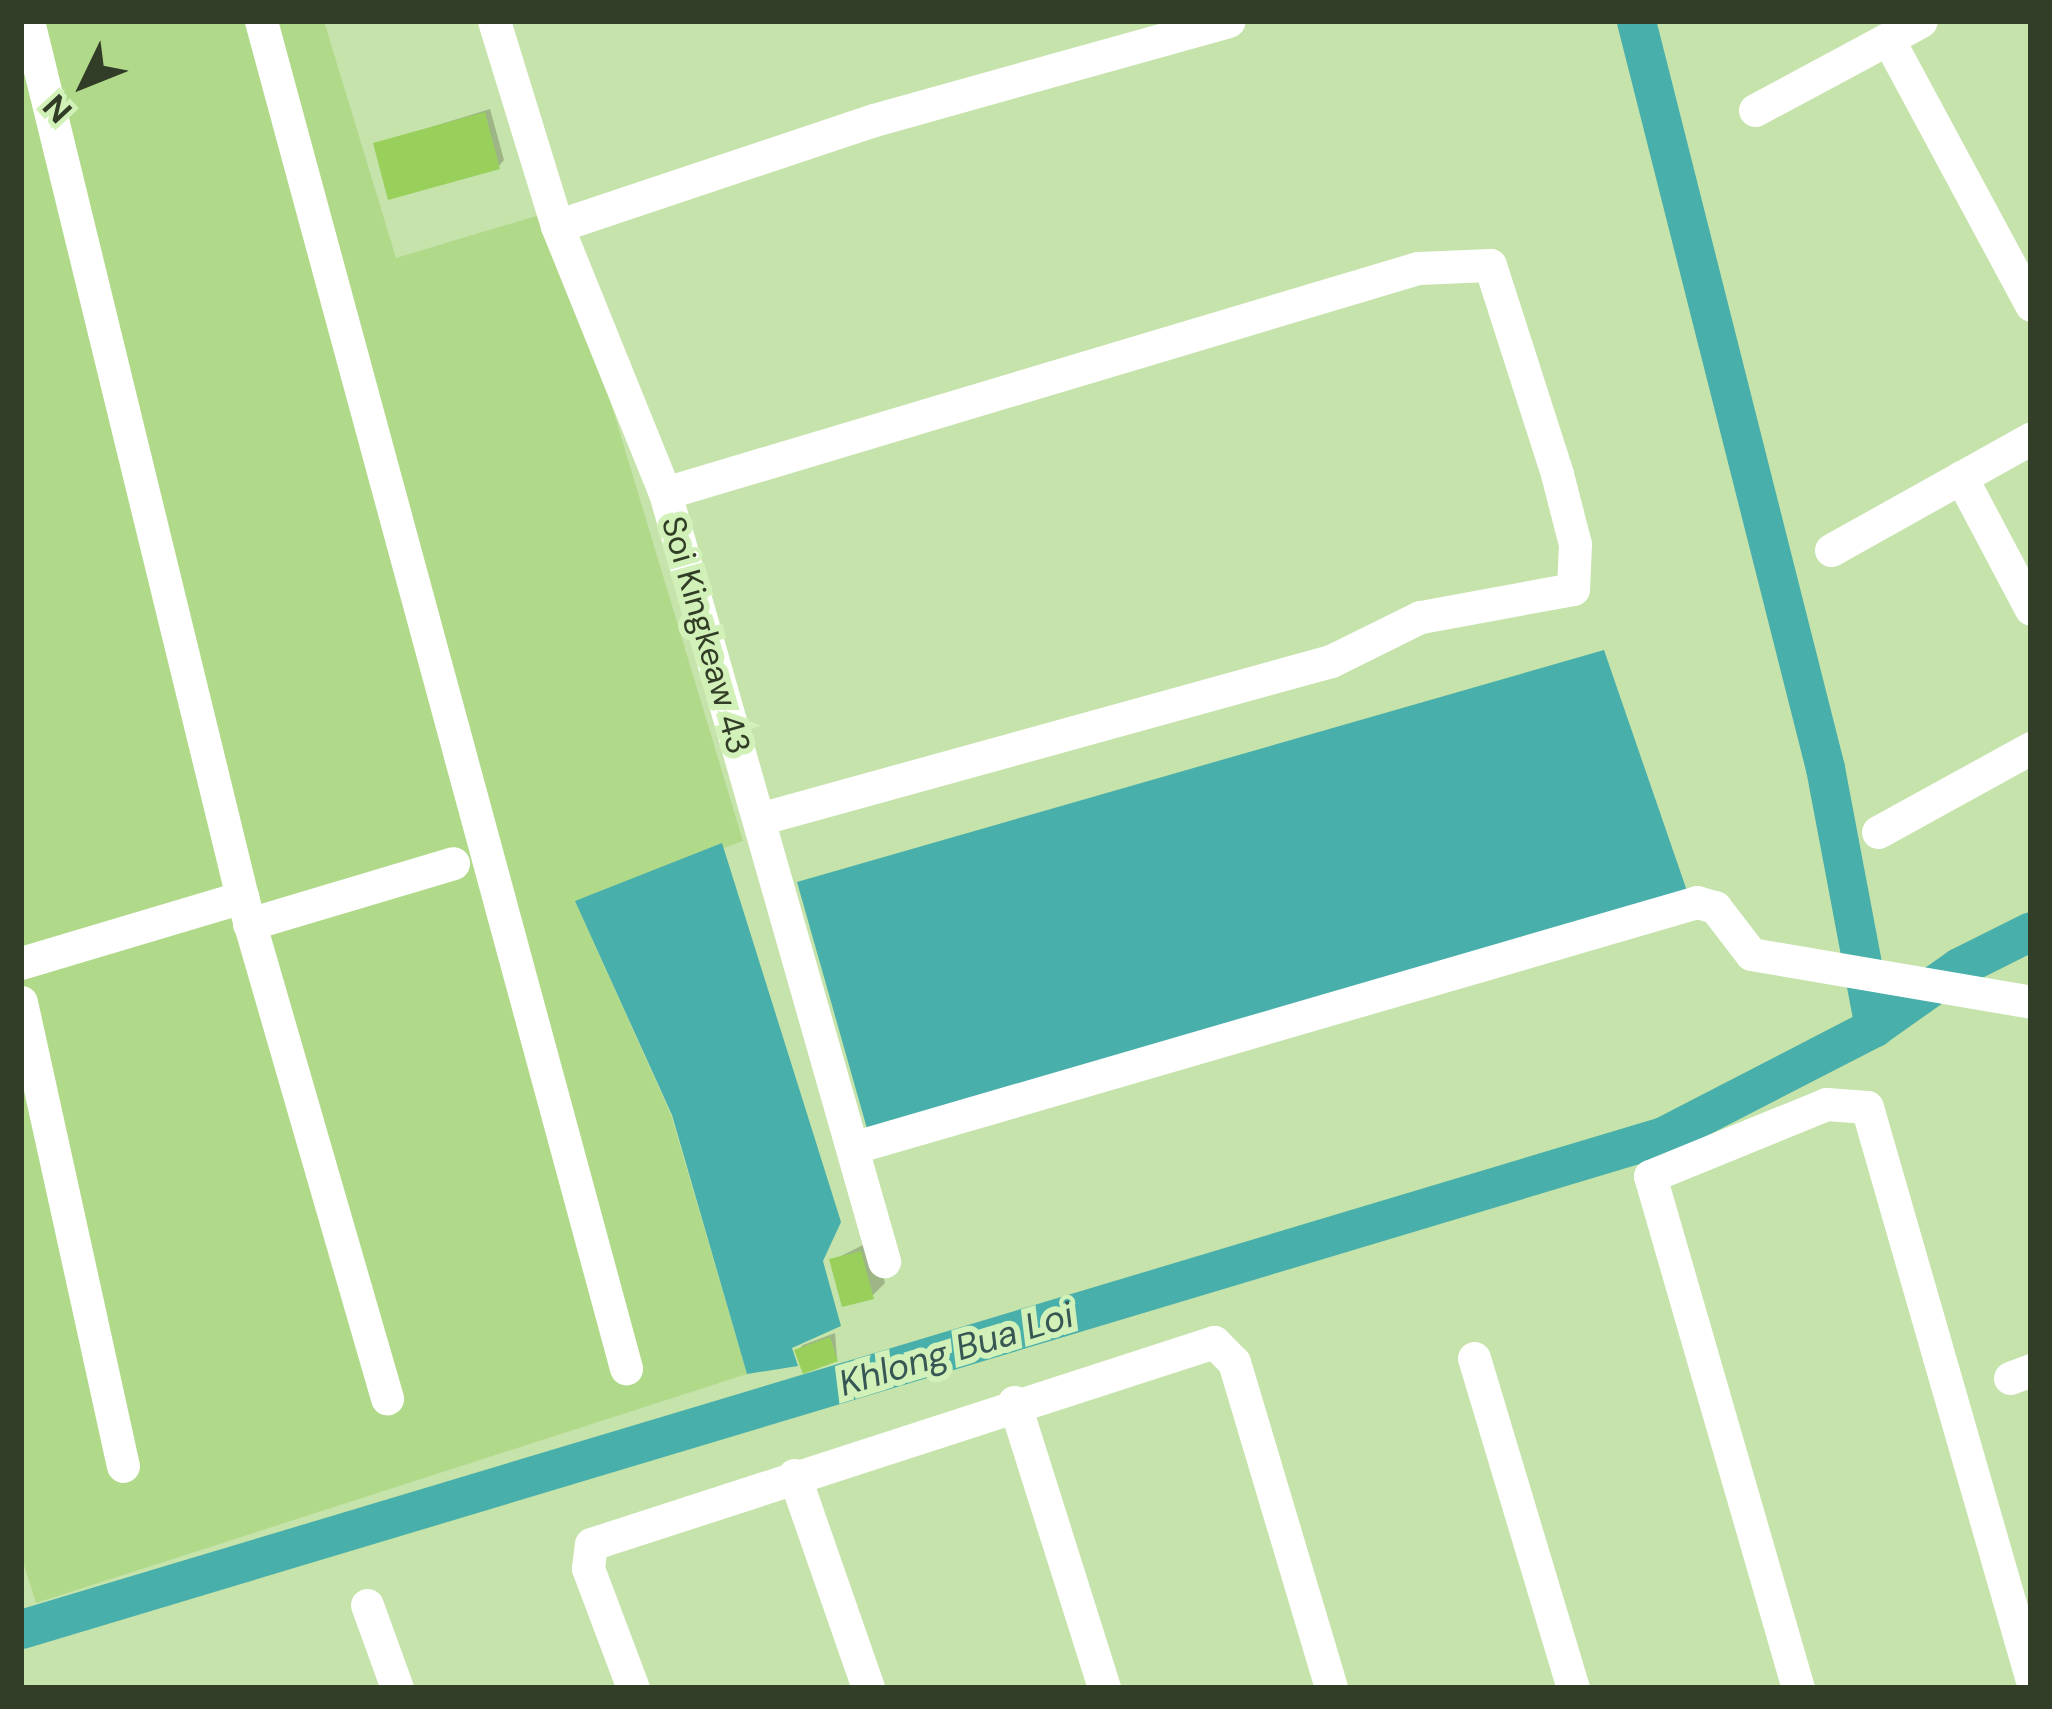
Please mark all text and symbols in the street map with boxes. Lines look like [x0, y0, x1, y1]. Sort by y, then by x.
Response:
north arrow [24, 24, 144, 144]
text: N [33, 85, 81, 132]
street label: Soi Kingkeaw 43 [653, 512, 759, 758]
water label: Khlong Bua Loi [834, 1293, 1078, 1405]

